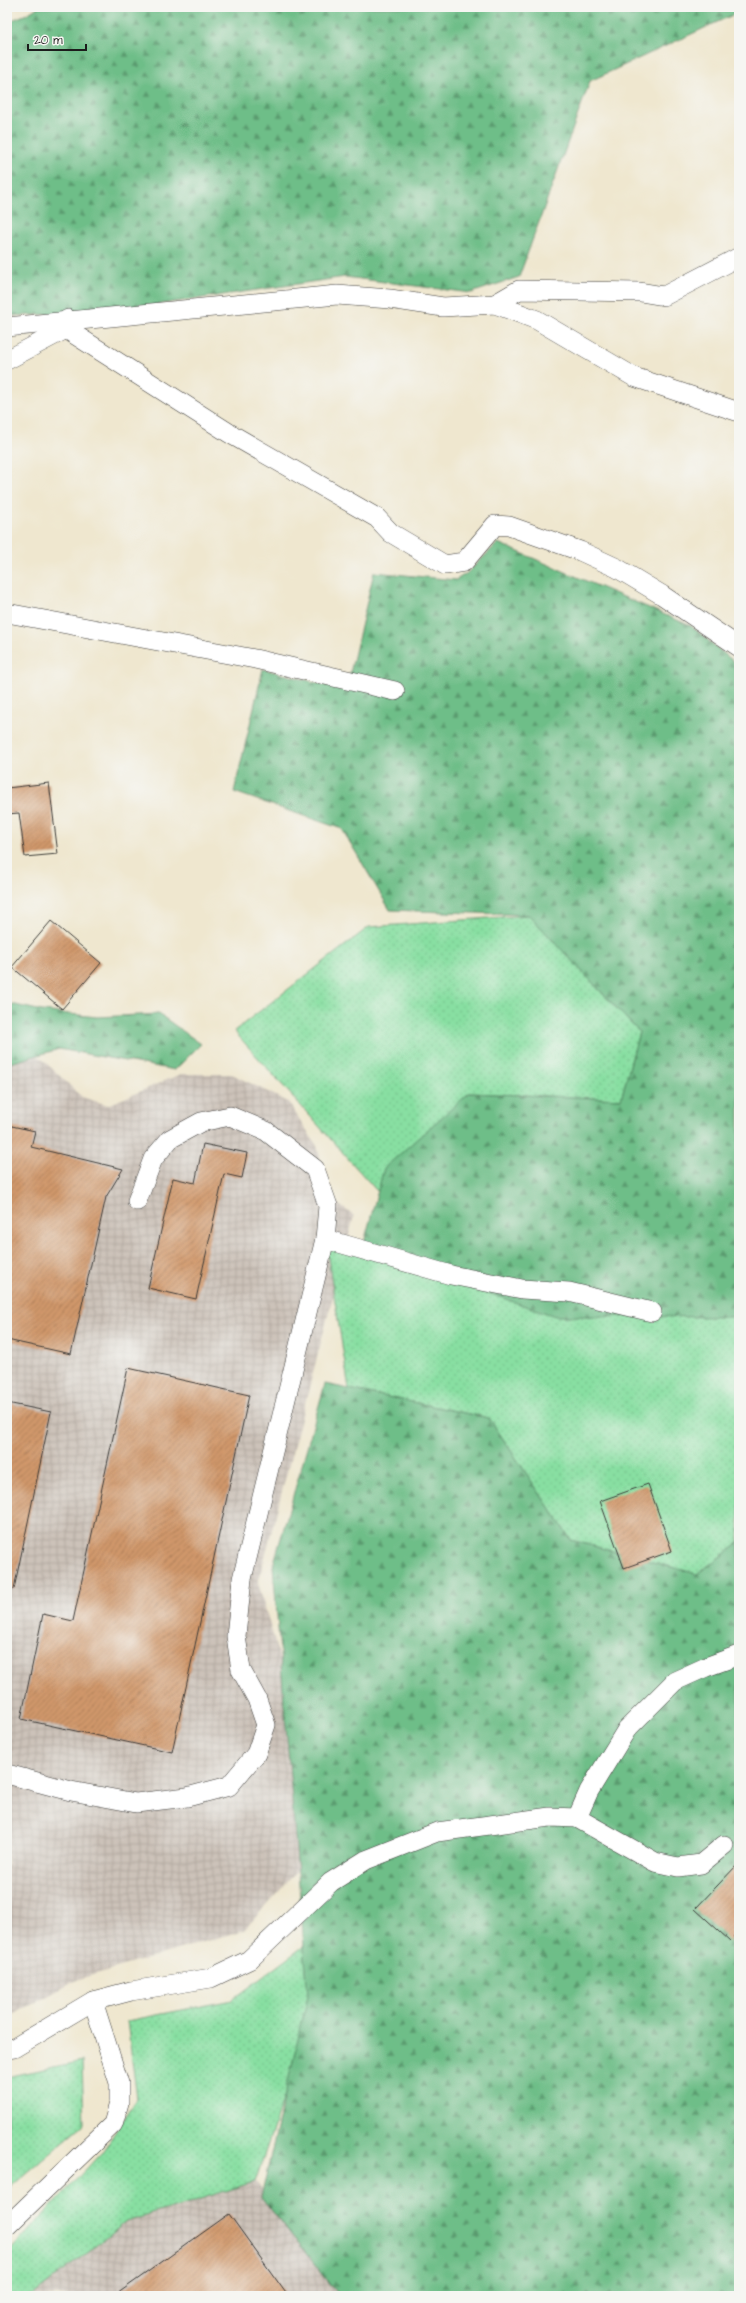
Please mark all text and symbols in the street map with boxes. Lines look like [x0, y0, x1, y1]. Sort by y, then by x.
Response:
scale bar [28, 26, 86, 52]
text: 20 m [34, 32, 63, 49]

